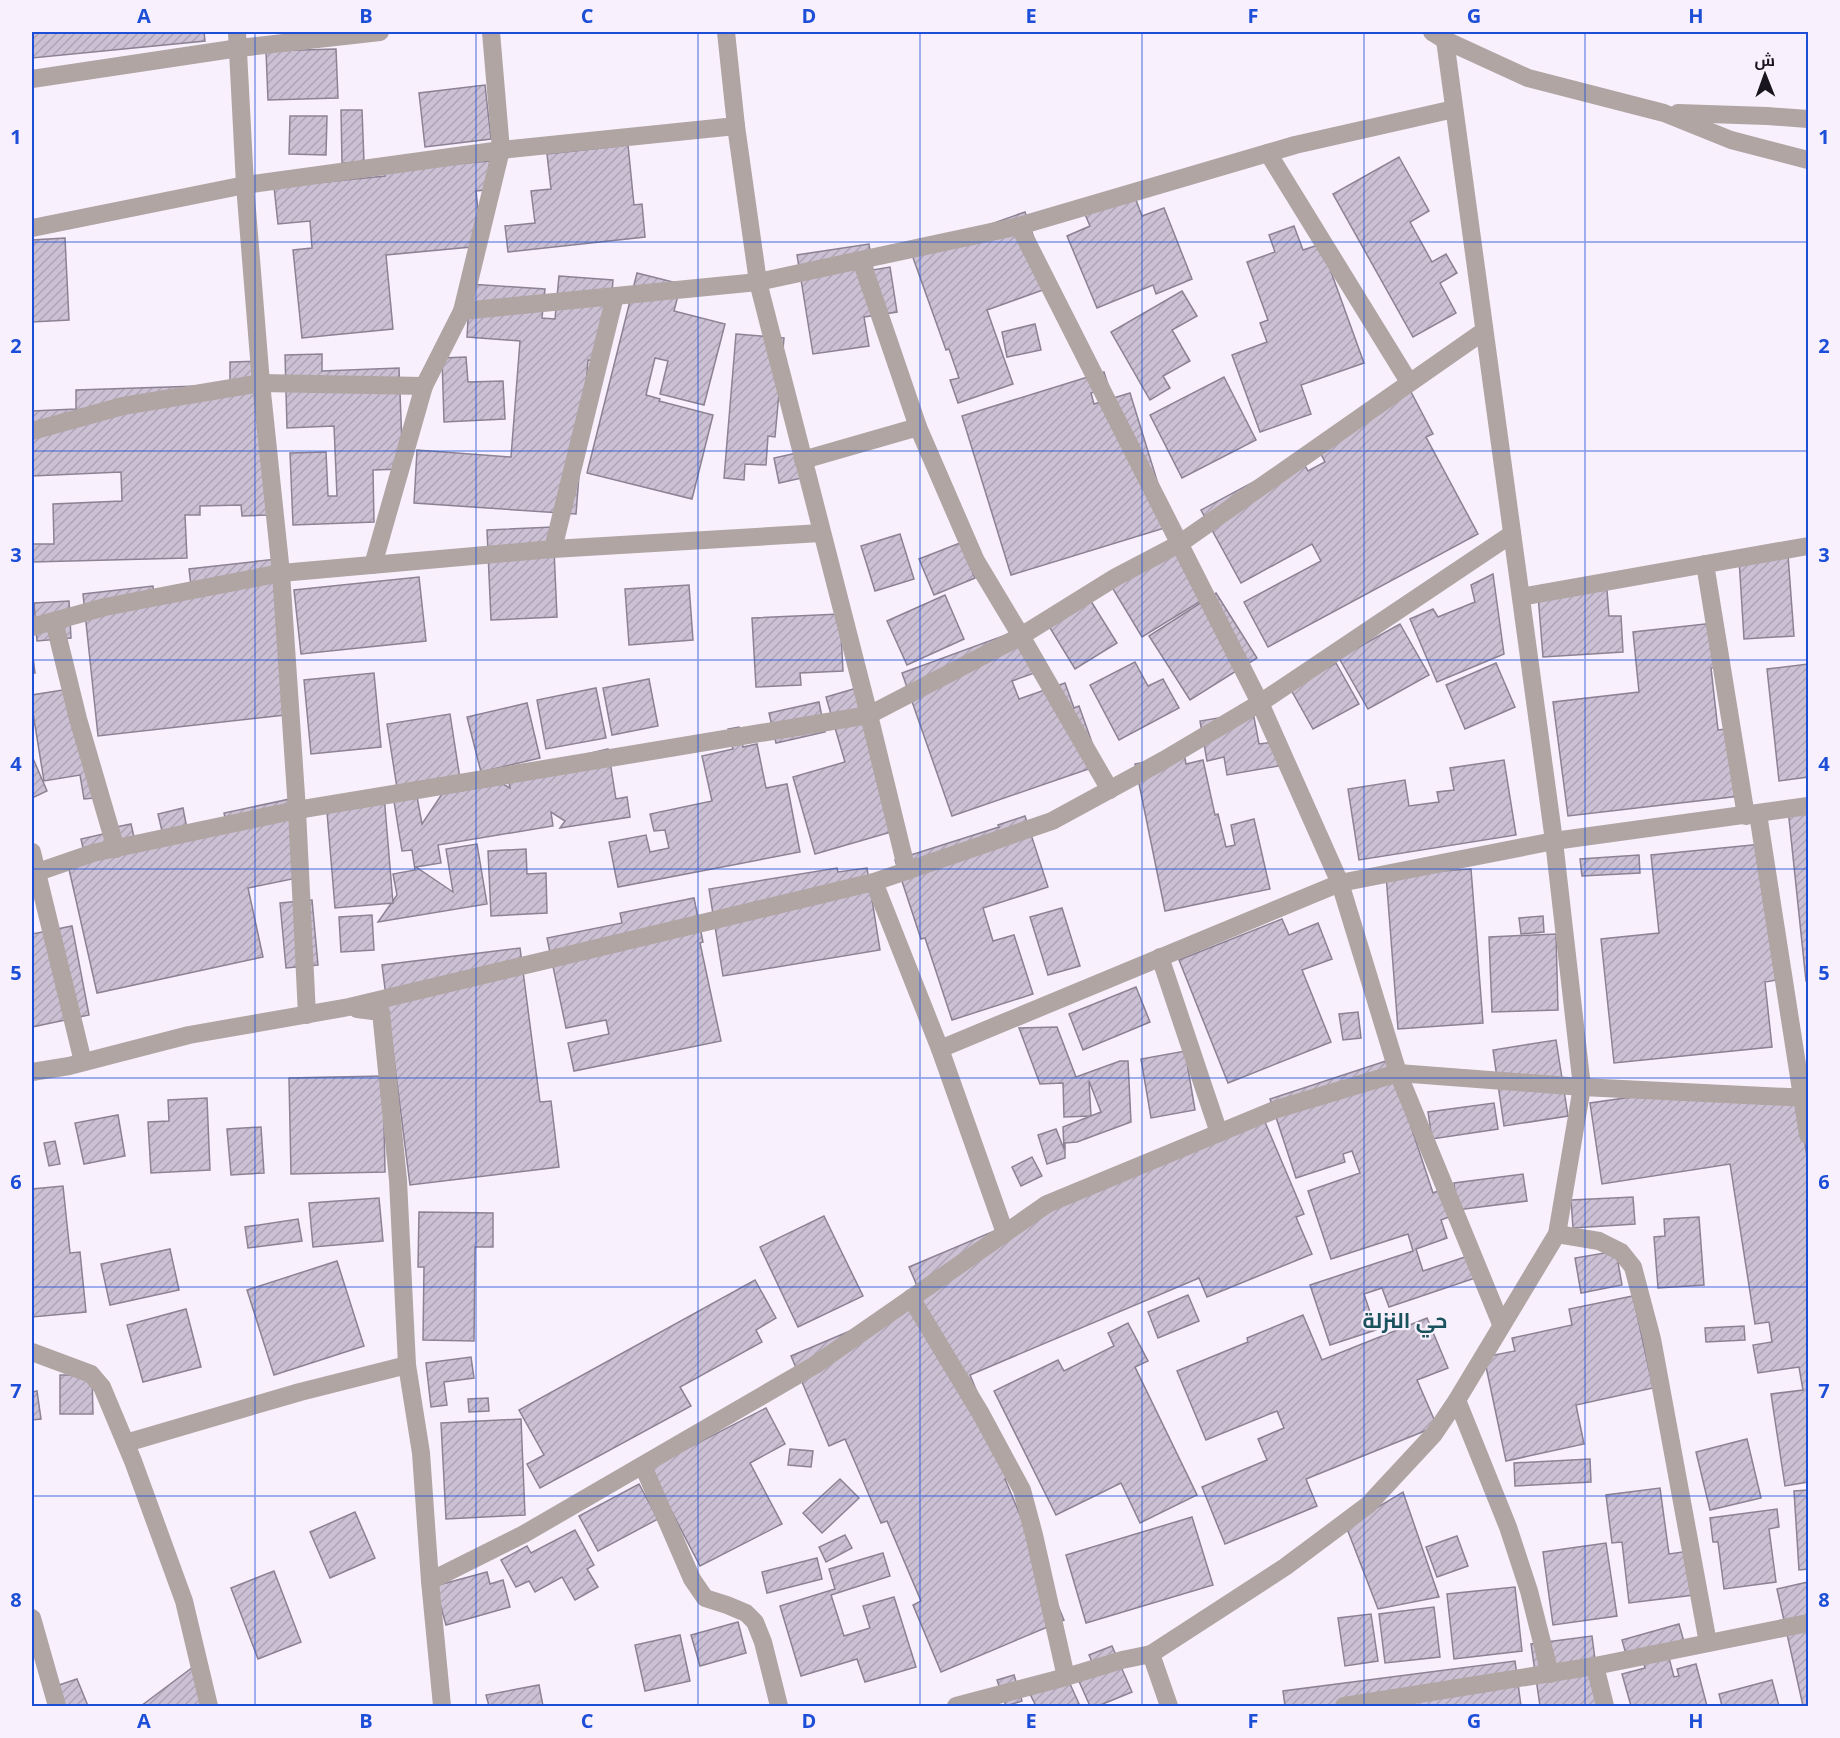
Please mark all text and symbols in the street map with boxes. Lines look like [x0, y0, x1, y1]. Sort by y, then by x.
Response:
text: A [137, 2, 151, 29]
text: B [359, 2, 373, 29]
text: C [581, 2, 594, 29]
text: D [802, 2, 816, 29]
text: E [1025, 2, 1037, 29]
text: F [1248, 2, 1258, 29]
text: G [1467, 2, 1481, 29]
text: H [1688, 2, 1704, 29]
north arrow [1735, 45, 1795, 105]
text: ش [1754, 49, 1775, 71]
text: 1 [10, 123, 22, 150]
text: 1 [1818, 123, 1830, 150]
text: 2 [10, 332, 22, 359]
text: 2 [1818, 332, 1830, 359]
text: 3 [10, 541, 22, 568]
text: 3 [1818, 541, 1830, 568]
text: 4 [10, 750, 22, 777]
text: 4 [1818, 750, 1830, 777]
text: 5 [10, 959, 22, 986]
text: 5 [1818, 959, 1830, 986]
text: 6 [10, 1168, 22, 1195]
text: 6 [1818, 1168, 1830, 1195]
district label: حي النزلة [1363, 1306, 1447, 1338]
text: 7 [10, 1377, 22, 1404]
text: 7 [1818, 1377, 1830, 1404]
text: 8 [10, 1586, 22, 1613]
text: 8 [1818, 1586, 1830, 1613]
text: A [137, 1707, 151, 1734]
text: B [359, 1707, 373, 1734]
text: C [581, 1707, 594, 1734]
text: D [802, 1707, 816, 1734]
text: E [1025, 1707, 1037, 1734]
text: F [1248, 1707, 1258, 1734]
text: G [1467, 1707, 1481, 1734]
text: H [1688, 1707, 1704, 1734]

